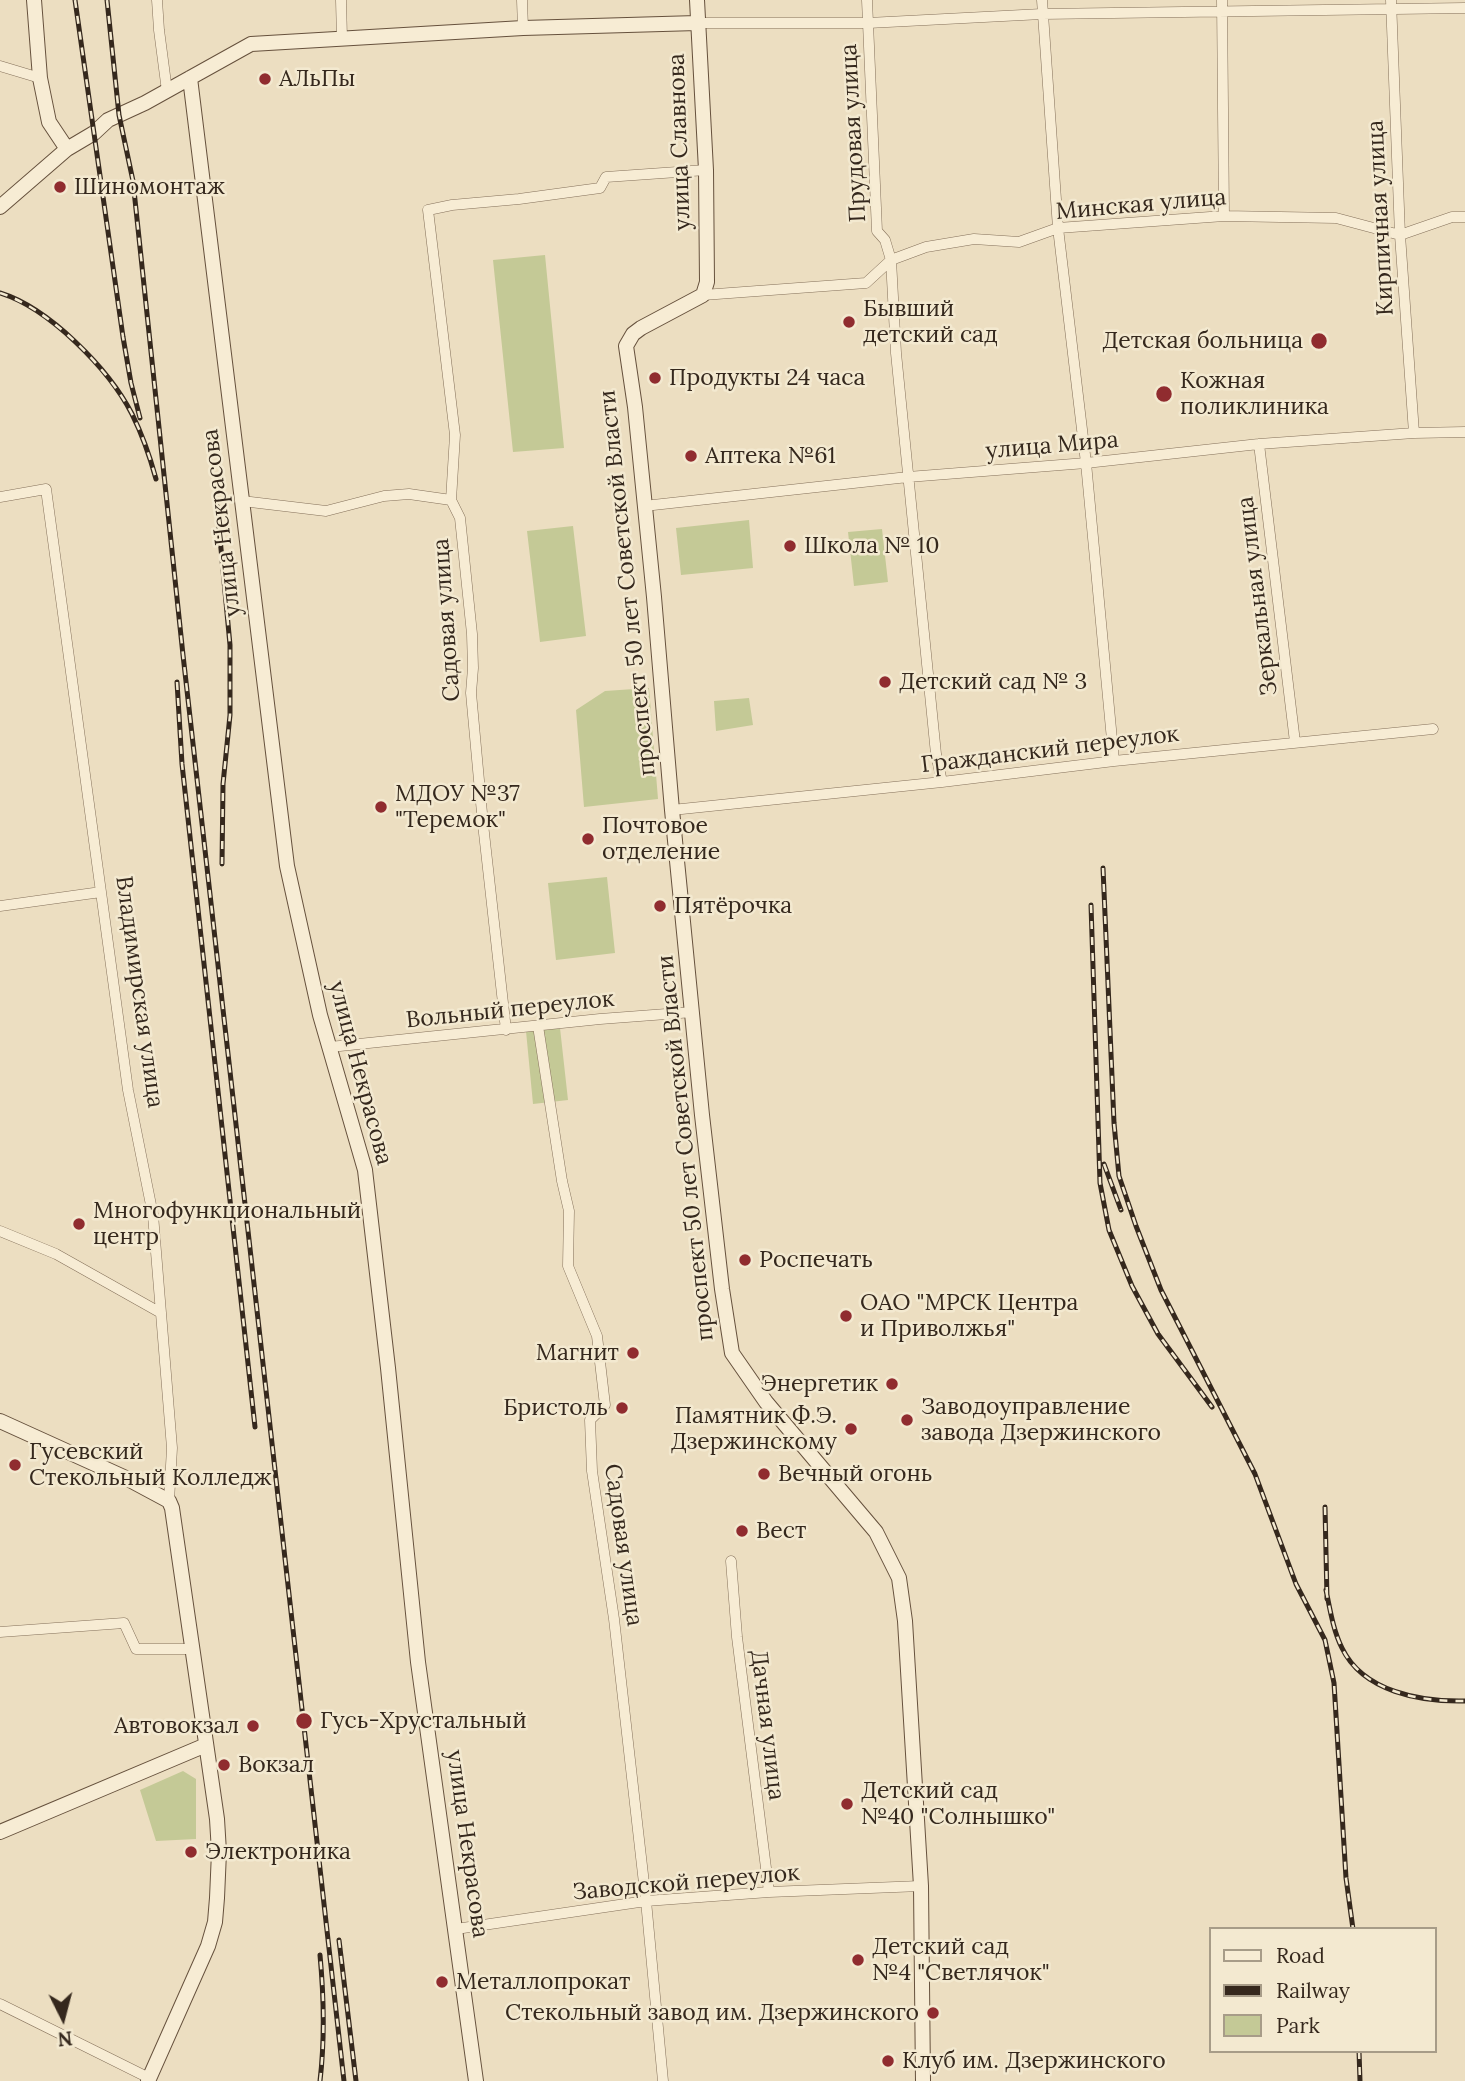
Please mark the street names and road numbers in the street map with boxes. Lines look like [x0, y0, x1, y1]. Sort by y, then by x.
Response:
street label: Прудовая улица [836, 43, 872, 223]
street label: улица Славнова [663, 53, 697, 231]
street label: Кирпичная улица [1362, 119, 1400, 317]
street label: Минская улица [1055, 184, 1227, 226]
street label: проспект 50 лет Советской Власти [594, 389, 662, 777]
street label: улица Мира [984, 426, 1120, 466]
street label: улица Некрасова [197, 427, 247, 619]
street label: Зеркальная улица [1232, 495, 1284, 697]
street label: Садовая улица [428, 537, 466, 703]
street label: Гражданский переулок [920, 720, 1180, 780]
street label: Владимирская улица [109, 874, 169, 1110]
street label: проспект 50 лет Советской Власти [652, 954, 720, 1342]
street label: улица Некрасова [322, 978, 398, 1168]
street label: Вольный переулок [405, 985, 615, 1035]
street label: Садовая улица [598, 1462, 648, 1628]
street label: Дачная улица [744, 1648, 790, 1802]
street label: улица Некрасова [440, 1748, 494, 1940]
street label: Заводской переулок [571, 1859, 801, 1907]

